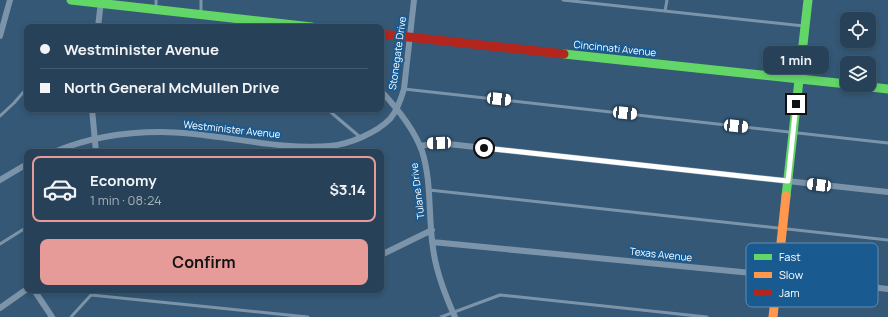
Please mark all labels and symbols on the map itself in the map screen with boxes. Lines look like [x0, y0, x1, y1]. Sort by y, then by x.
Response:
street label: Stonegate Drive [385, 15, 409, 91]
street label: Cincinnati Avenue [573, 37, 657, 59]
callout: 1 min [763, 46, 829, 74]
car [486, 92, 512, 106]
route end [787, 95, 805, 113]
car [612, 106, 638, 120]
street label: Westminister Avenue [183, 117, 281, 141]
car [723, 119, 749, 133]
car [427, 137, 451, 149]
route start [475, 139, 493, 157]
street label: Tulane Drive [407, 162, 427, 220]
car [806, 178, 832, 192]
legend [746, 243, 878, 307]
street label: Texas Avenue [629, 244, 693, 264]
text: Fast [779, 249, 801, 264]
text: Slow [779, 267, 804, 282]
text: Jam [779, 285, 800, 300]

